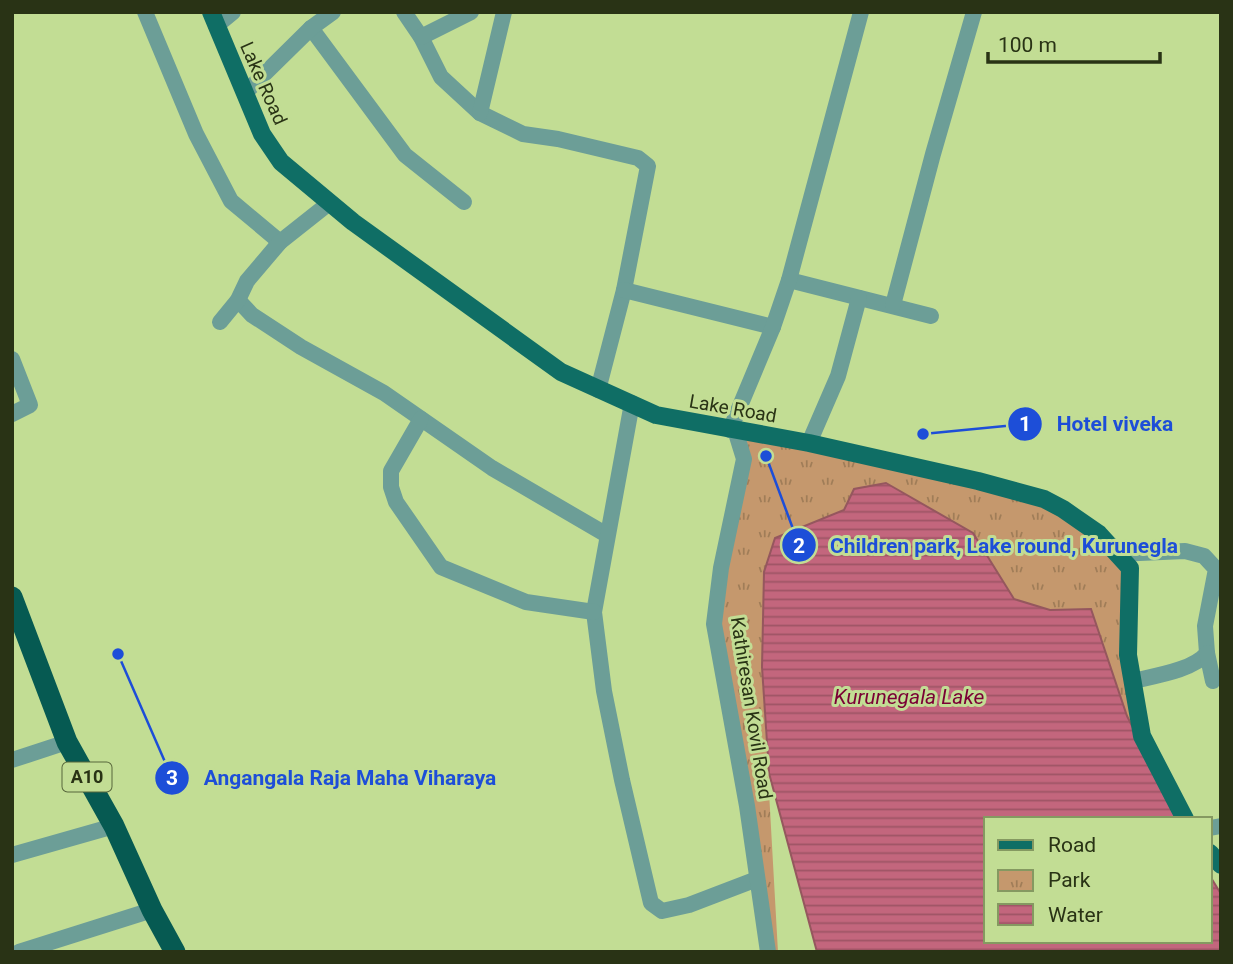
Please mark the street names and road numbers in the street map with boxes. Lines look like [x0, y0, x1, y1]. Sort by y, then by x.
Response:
street label: Lake Road [235, 38, 292, 128]
street label: Lake Road [687, 389, 778, 427]
street label: Kathiresan Kovil Road [726, 615, 777, 801]
road number: A10 [62, 762, 112, 792]

